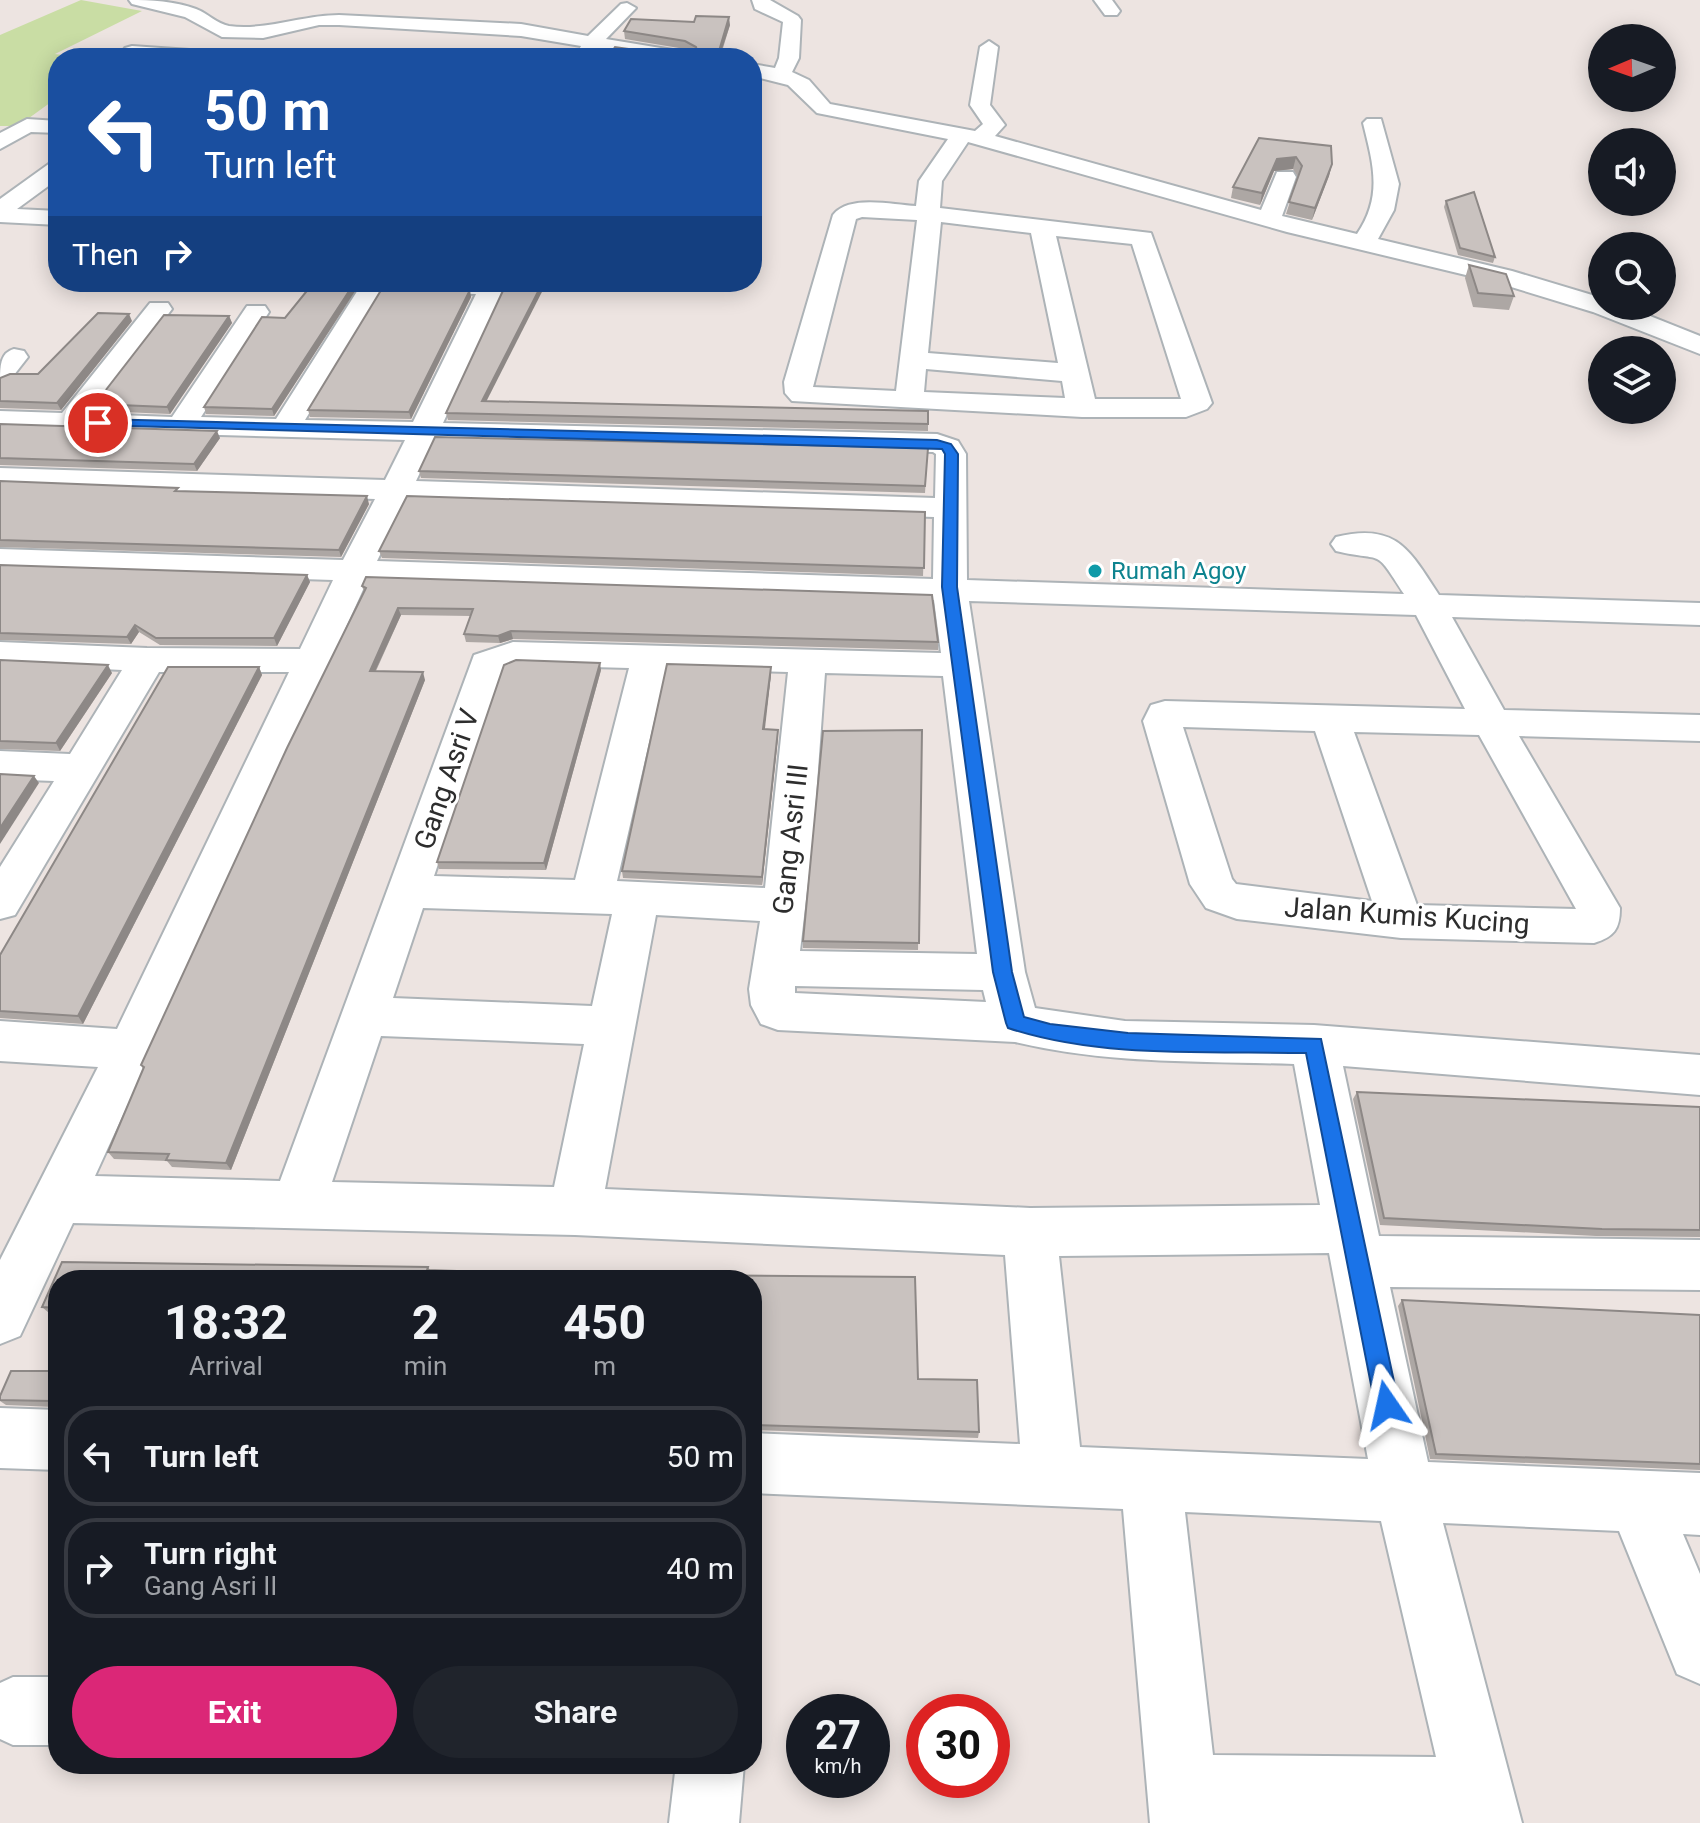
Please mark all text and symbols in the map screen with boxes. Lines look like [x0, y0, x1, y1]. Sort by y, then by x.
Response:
north arrow [1588, 24, 1676, 112]
map controls [1588, 24, 1676, 424]
text: 50 m [204, 78, 331, 144]
icon: left [72, 80, 176, 184]
button: sound [1588, 128, 1676, 216]
text: Turn left [204, 145, 337, 187]
icon: right [155, 232, 199, 276]
button: search [1588, 232, 1676, 320]
text: Then [72, 237, 139, 272]
button: layers [1588, 336, 1676, 424]
pin [64, 389, 132, 457]
icon: arrive [76, 401, 120, 445]
place label: Rumah Agoy [1111, 557, 1247, 585]
marker: Rumah Agoy [1086, 562, 1104, 580]
street label: Gang Asri V [407, 705, 486, 854]
street label: Gang Asri III [766, 762, 815, 916]
street label: Jalan Kumis Kucing [1283, 890, 1531, 941]
text: 18:32 [164, 1294, 288, 1351]
text: 2 [412, 1294, 439, 1351]
text: 450 [563, 1294, 646, 1351]
text: Arrival [189, 1351, 263, 1381]
text: min [404, 1351, 447, 1381]
text: m [593, 1351, 616, 1381]
position arrow [1345, 1363, 1429, 1447]
icon: left [76, 1434, 120, 1478]
text: Turn left [144, 1439, 259, 1474]
text: 50 m [667, 1439, 734, 1474]
text: Turn right [144, 1536, 277, 1571]
icon: right [76, 1546, 120, 1590]
text: 40 m [667, 1551, 734, 1586]
text: Gang Asri II [144, 1571, 277, 1601]
button: Exit [72, 1666, 397, 1758]
button: Share [413, 1666, 738, 1758]
speed limit sign: 30 [906, 1694, 1010, 1798]
text: 27 [815, 1712, 861, 1759]
text: km/h [815, 1754, 861, 1778]

